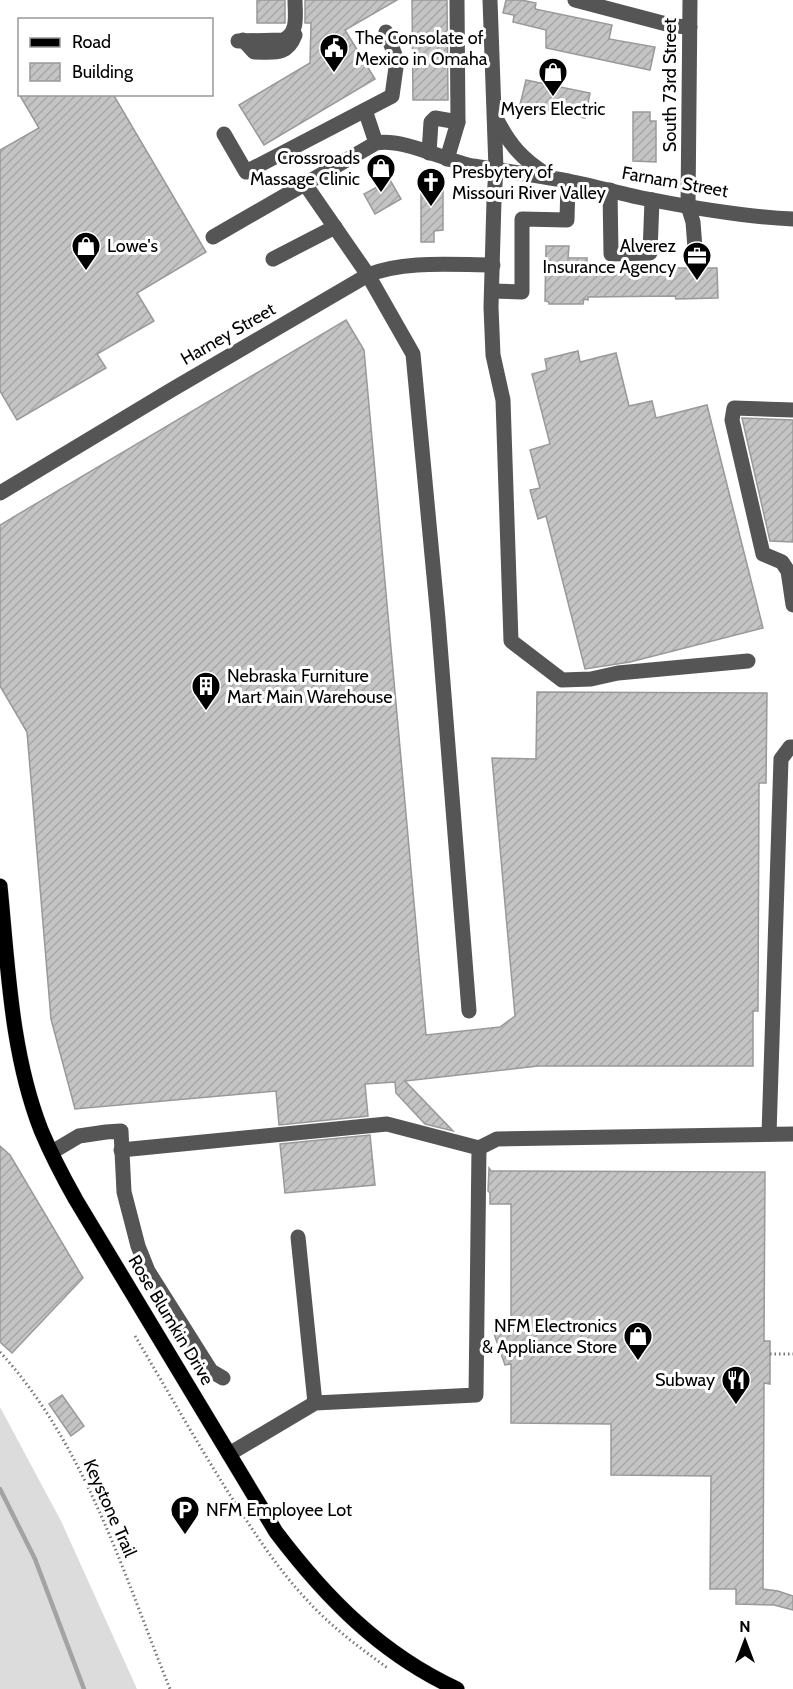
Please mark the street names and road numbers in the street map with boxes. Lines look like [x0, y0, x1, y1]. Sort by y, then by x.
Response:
street label: South 73rd Street [659, 18, 681, 152]
street label: Farnam Street [620, 162, 730, 202]
street label: Harney Street [177, 298, 279, 370]
street label: Rose Blumkin Drive [124, 1251, 218, 1389]
street label: Keystone Trail [79, 1456, 142, 1561]

